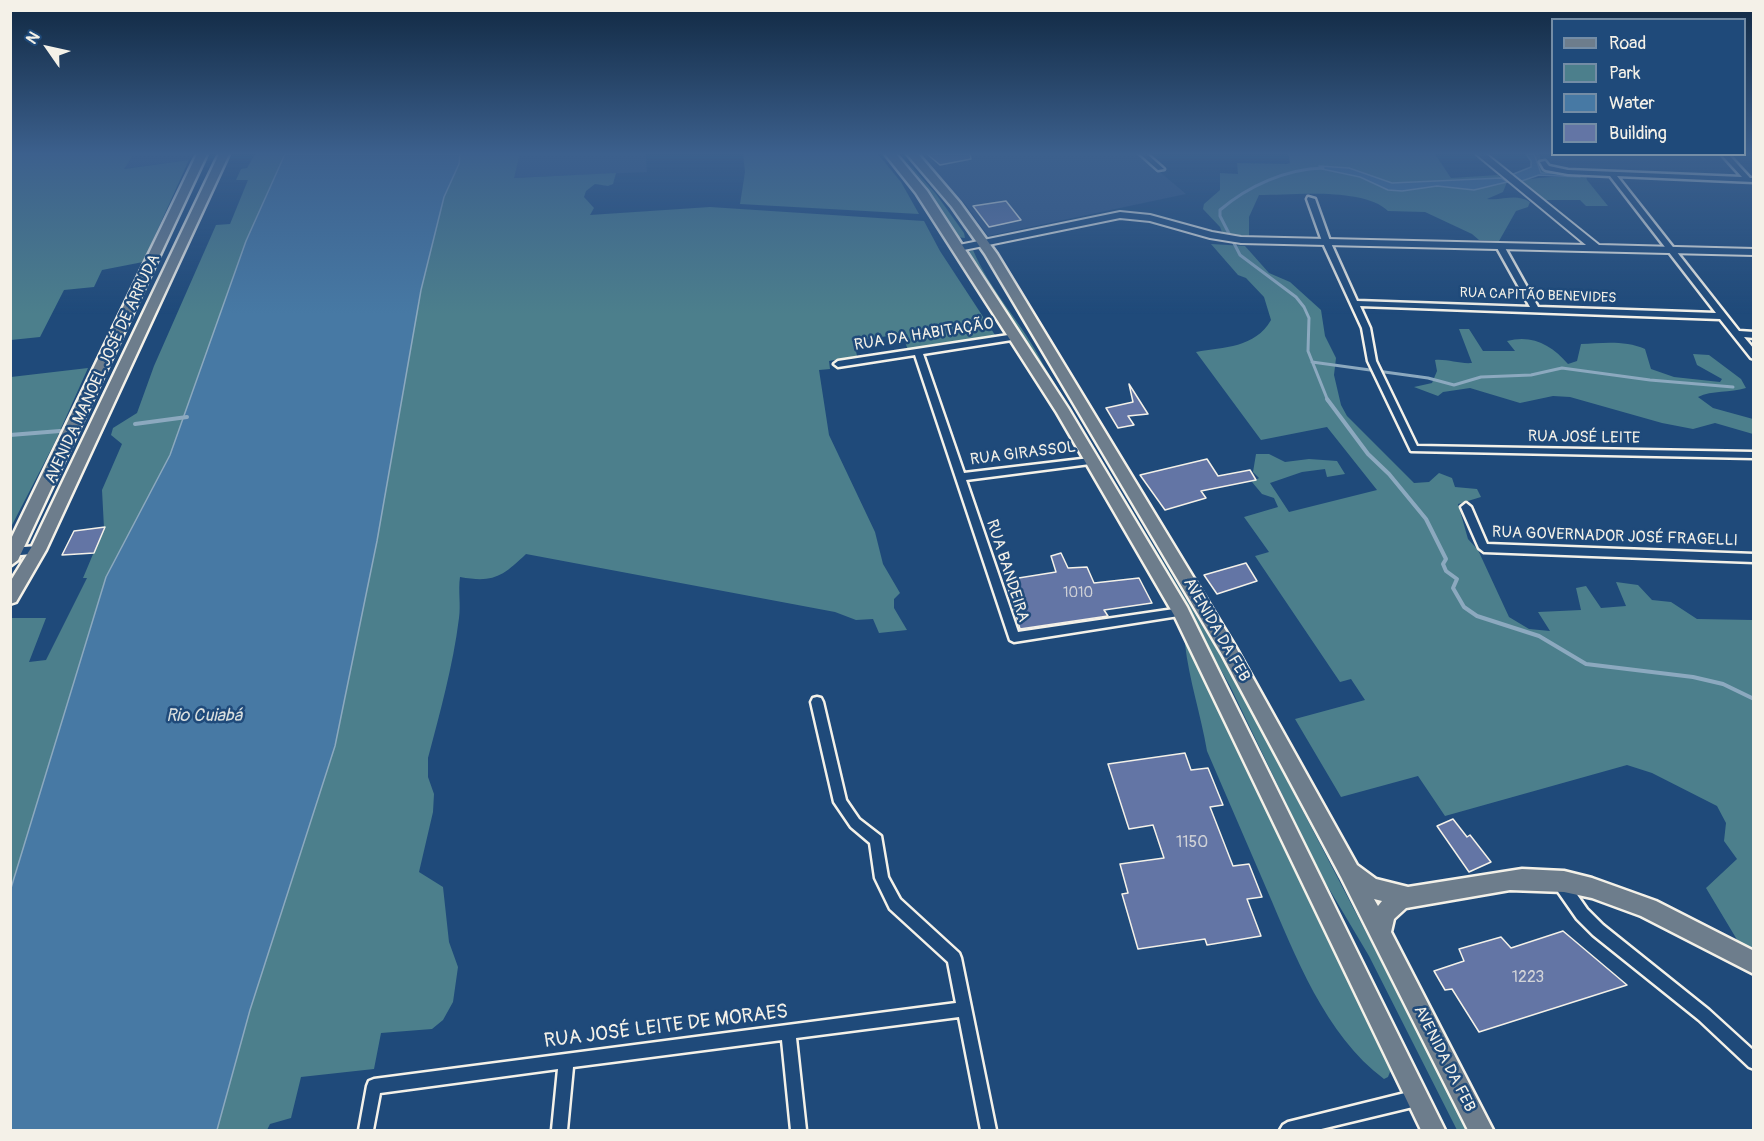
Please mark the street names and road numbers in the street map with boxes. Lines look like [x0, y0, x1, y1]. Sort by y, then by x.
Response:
street label: AVENIDA MANOEL JOSÉ DE ARRUDA [41, 251, 165, 487]
street label: RUA CAPITÃO BENEVIDES [1459, 285, 1617, 307]
street label: RUA DA HABITAÇÃO [853, 314, 995, 356]
street label: RUA JOSÉ LEITE [1528, 427, 1640, 449]
street label: RUA GIRASSOL [969, 438, 1077, 470]
street label: RUA BANDEIRA [981, 517, 1033, 625]
street label: RUA GOVERNADOR JOSÉ FRAGELLI [1492, 523, 1738, 551]
street label: AVENIDA DA FEB [1179, 575, 1253, 685]
street label: RUA JOSÉ LEITE DE MORAES [543, 1000, 789, 1054]
street label: AVENIDA DA FEB [1409, 1003, 1479, 1115]

